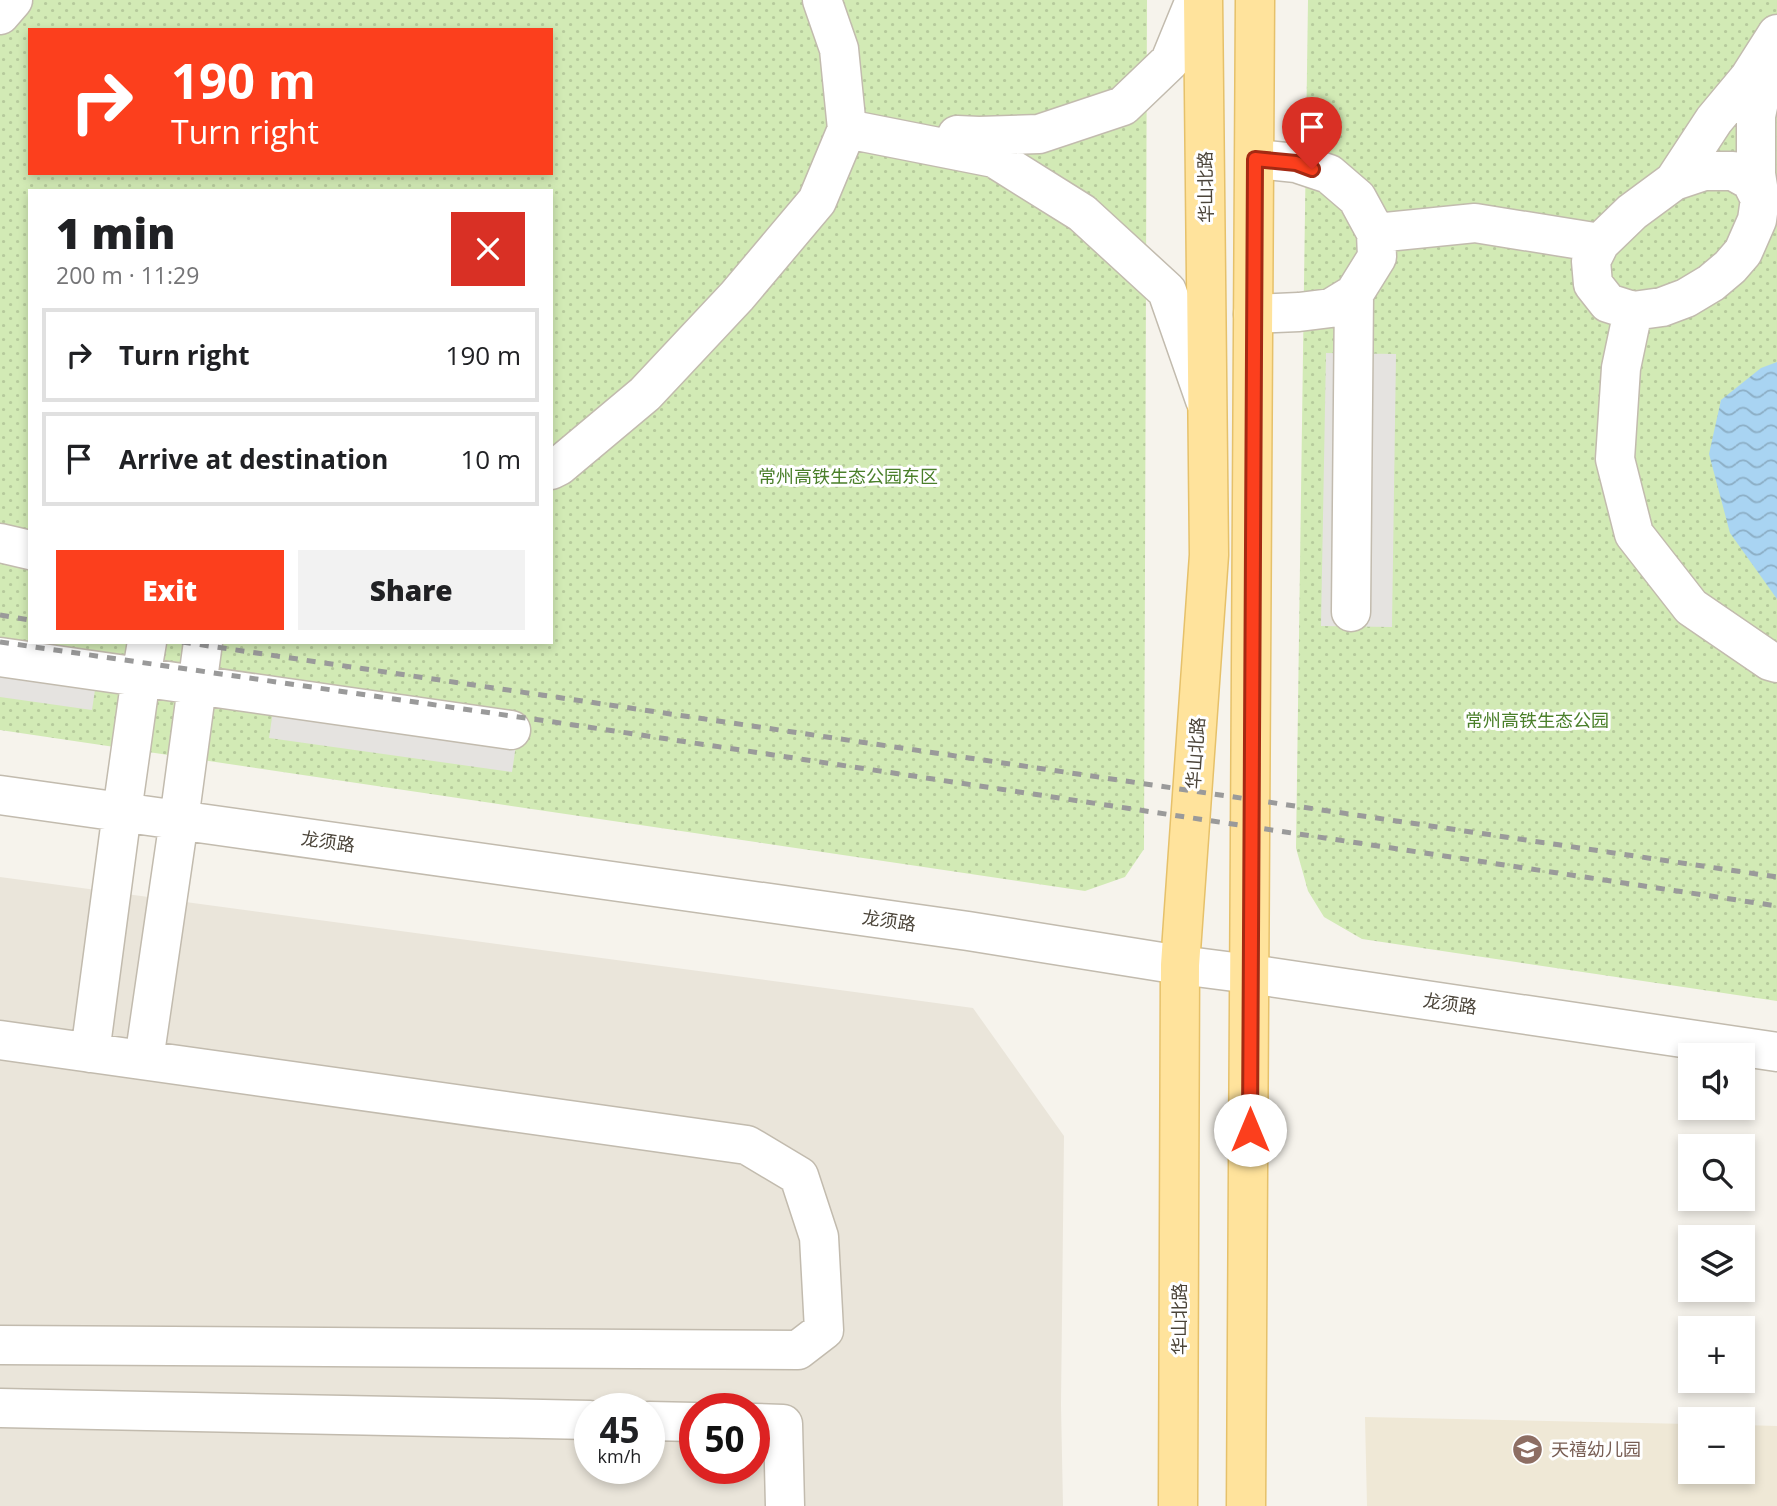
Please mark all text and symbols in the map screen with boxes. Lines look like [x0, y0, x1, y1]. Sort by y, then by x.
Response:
text: 190 m [171, 47, 316, 113]
icon: right [56, 56, 147, 147]
pin [1282, 97, 1342, 169]
icon: arrive [1293, 108, 1331, 146]
text: Turn right [171, 110, 319, 153]
street label: 华山北路 [1192, 151, 1218, 223]
text: 1 min [56, 204, 175, 261]
button: close [451, 212, 525, 286]
text: 200 m · 11:29 [56, 259, 199, 291]
icon: right [60, 336, 98, 374]
text: Turn right [119, 337, 250, 373]
text: 190 m [446, 337, 521, 373]
icon: arrive [60, 440, 98, 478]
text: Arrive at destination [119, 441, 388, 477]
text: 10 m [460, 441, 521, 477]
park label: 常州高铁生态公园东区 [758, 464, 938, 488]
button: Exit [56, 550, 284, 630]
button: Share [298, 550, 525, 630]
park label: 常州高铁生态公园 [1465, 708, 1609, 732]
street label: 华山北路 [1181, 716, 1209, 790]
street label: 龙须路 [300, 825, 356, 857]
street label: 龙须路 [861, 904, 917, 936]
street label: 龙须路 [1422, 987, 1478, 1019]
map controls [1678, 1043, 1755, 1484]
button: sound [1678, 1043, 1755, 1120]
position arrow [1213, 1093, 1287, 1167]
button: search [1678, 1134, 1755, 1211]
button: layers [1678, 1225, 1755, 1302]
street label: 华山北路 [1167, 1283, 1191, 1355]
button: + [1678, 1316, 1755, 1393]
speed limit sign: 50 [679, 1393, 770, 1484]
text: 45 [599, 1406, 640, 1453]
button: − [1678, 1407, 1755, 1484]
school or university icon: 天禧幼儿园 [1511, 1432, 1545, 1466]
place label: 天禧幼儿园 [1551, 1437, 1641, 1461]
text: km/h [598, 1444, 641, 1468]

